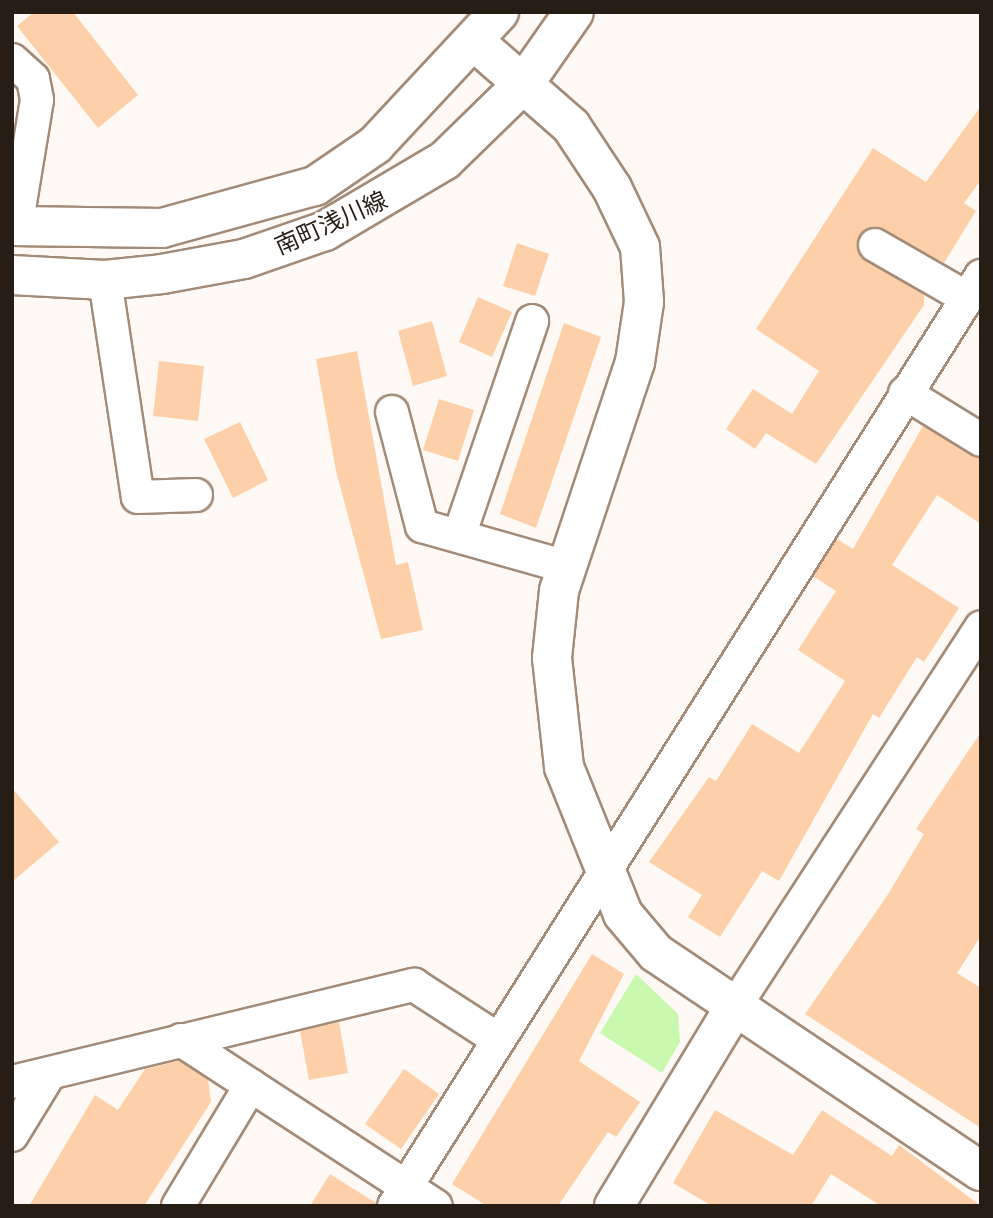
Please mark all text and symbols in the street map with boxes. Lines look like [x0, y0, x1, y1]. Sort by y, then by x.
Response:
street label: 南町浅川線 [270, 185, 392, 261]

